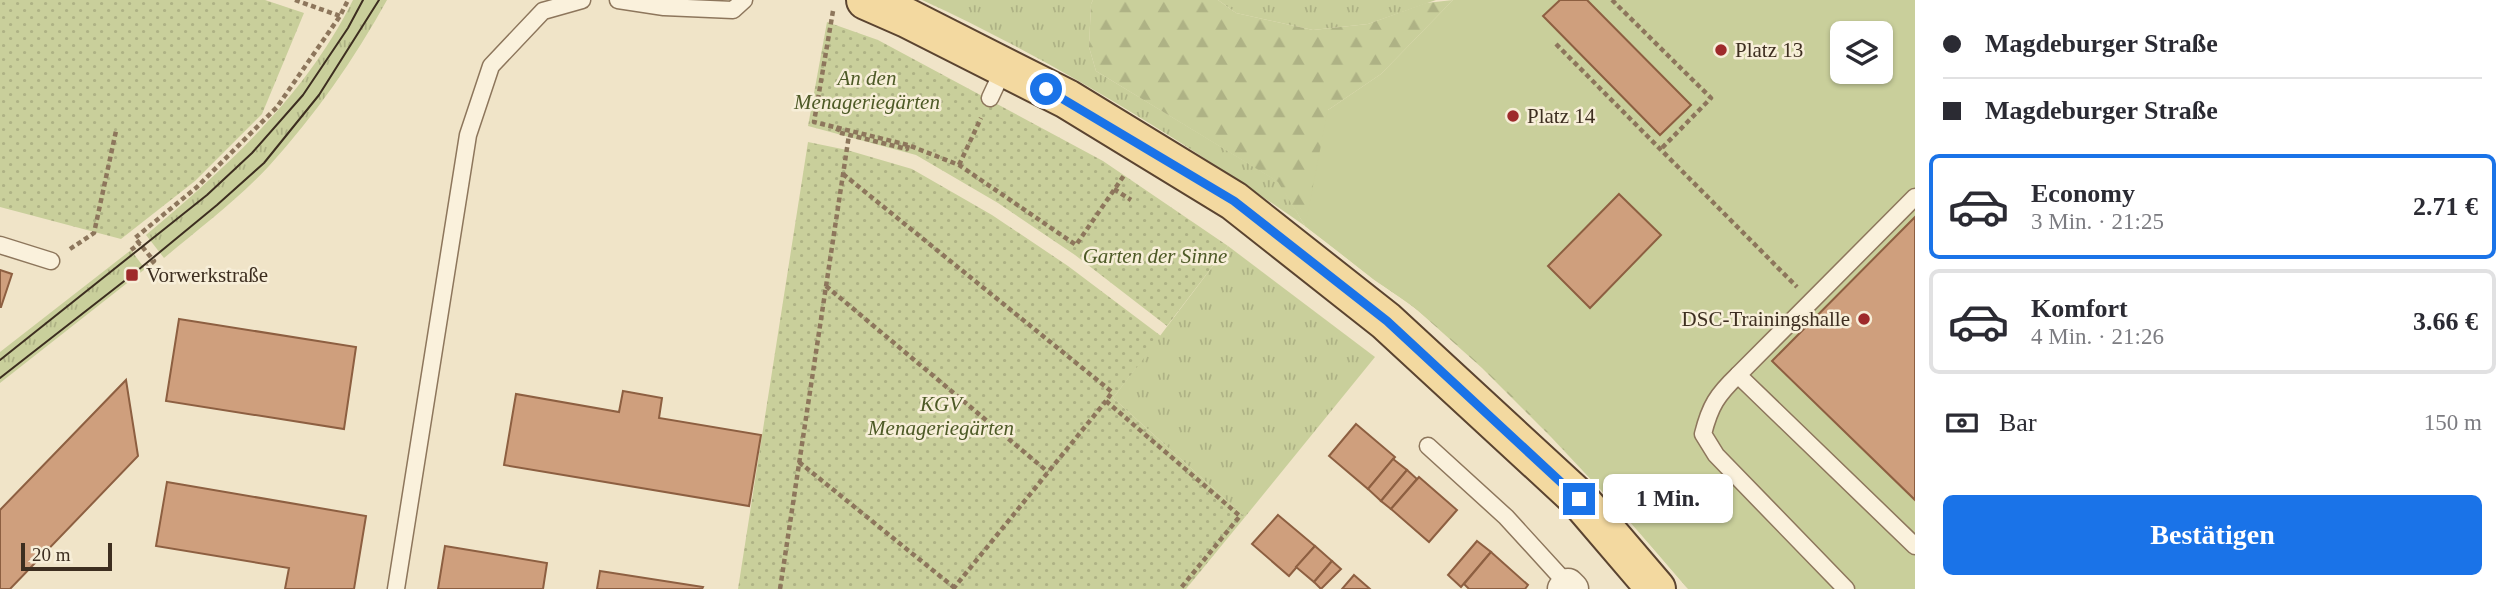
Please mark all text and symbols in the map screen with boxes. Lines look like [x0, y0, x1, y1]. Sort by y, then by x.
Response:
map controls [1830, 21, 1893, 84]
button: layers [1830, 21, 1893, 84]
text: Magdeburger Straße [1985, 29, 2218, 58]
place label: Platz 13 [1735, 38, 1803, 62]
marker: Platz 13 [1713, 42, 1729, 58]
park label: An den Menageriegärten [793, 66, 940, 114]
route start [1030, 73, 1062, 105]
text: Magdeburger Straße [1985, 96, 2218, 125]
place label: Platz 14 [1527, 104, 1596, 128]
marker: Platz 14 [1505, 108, 1521, 124]
icon: car [1947, 175, 2010, 238]
text: Economy [2031, 179, 2135, 208]
text: 2.71 € [2413, 192, 2478, 221]
text: 3 Min. · 21:25 [2031, 209, 2164, 234]
park label: Garten der Sinne [1083, 244, 1227, 268]
place label: Vorwerkstraße [146, 263, 268, 287]
marker: Vorwerkstraße [124, 267, 140, 283]
icon: car [1947, 290, 2010, 353]
text: Komfort [2031, 294, 2128, 323]
place label: DSC-Trainingshalle [1682, 307, 1850, 331]
text: 3.66 € [2413, 307, 2478, 336]
marker: DSC-Trainingshalle [1856, 311, 1872, 327]
text: 4 Min. · 21:26 [2031, 324, 2164, 349]
park label: KGV Menageriegärten [867, 392, 1014, 440]
icon: cash [1943, 404, 1981, 442]
text: Bar [1999, 408, 2037, 437]
text: 150 m [2424, 410, 2482, 435]
callout: 1 Min. [1604, 475, 1733, 524]
route end [1563, 483, 1595, 515]
text: 1 Min. [1636, 486, 1700, 511]
button: Bestätigen [1943, 495, 2482, 575]
scale bar [21, 540, 112, 572]
text: 20 m [32, 544, 71, 565]

